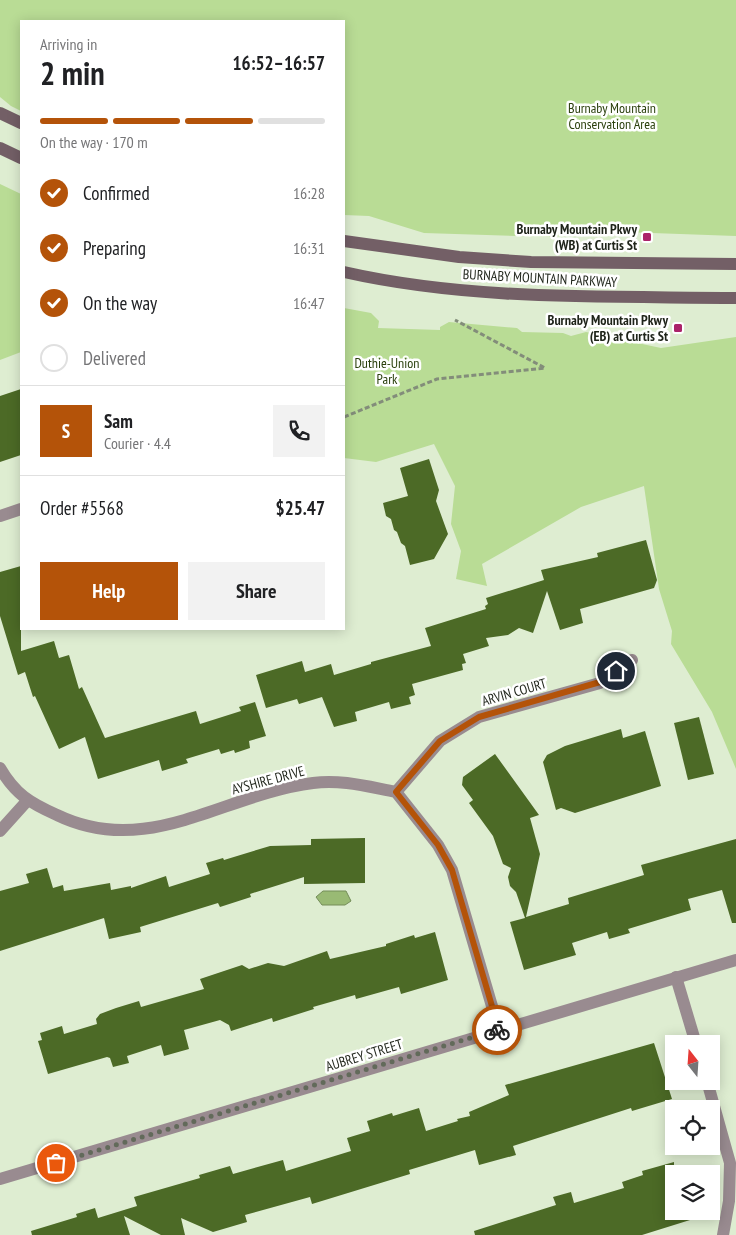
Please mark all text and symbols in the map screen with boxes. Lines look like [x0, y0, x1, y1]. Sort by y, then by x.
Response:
text: Arriving in [40, 34, 97, 54]
text: 16:52–16:57 [232, 51, 325, 75]
text: 2 min [40, 52, 105, 94]
park label: Burnaby Mountain Conservation Area [568, 99, 656, 133]
text: On the way · 170 m [40, 132, 148, 152]
icon: check [40, 179, 68, 207]
text: Confirmed [83, 181, 150, 205]
text: 16:28 [293, 183, 325, 203]
place label: Burnaby Mountain Pkwy (WB) at Curtis St [517, 220, 637, 254]
marker: Burnaby Mountain Pkwy (WB) at Curtis St [641, 231, 653, 243]
icon: check [40, 234, 68, 262]
text: Preparing [83, 236, 146, 260]
text: 16:31 [293, 238, 325, 258]
street label: BURNABY MOUNTAIN PARKWAY [462, 265, 618, 291]
icon: check [40, 289, 68, 317]
text: On the way [83, 291, 157, 315]
text: 16:47 [293, 293, 325, 313]
place label: Burnaby Mountain Pkwy (EB) at Curtis St [548, 311, 668, 345]
marker: Burnaby Mountain Pkwy (EB) at Curtis St [672, 322, 684, 334]
text: Delivered [83, 346, 146, 370]
park label: Duthie-Union Park [354, 354, 420, 388]
button: phone [273, 405, 325, 457]
text: Sam [104, 409, 133, 433]
text: S [62, 419, 70, 443]
text: Courier · 4.4 [104, 433, 171, 453]
text: Order #5568 [40, 496, 124, 520]
text: $25.47 [276, 496, 325, 520]
button: Help [40, 562, 178, 620]
button: Share [188, 562, 325, 620]
pin [595, 650, 637, 692]
icon: home [602, 657, 630, 685]
street label: ARVIN COURT [480, 674, 549, 710]
street label: AYSHIRE DRIVE [230, 762, 306, 798]
courier [472, 1005, 522, 1055]
icon: bike [483, 1016, 511, 1044]
street label: AUBREY STREET [323, 1035, 405, 1075]
north arrow [665, 1035, 720, 1090]
map controls [665, 1035, 720, 1220]
button: locate [665, 1100, 720, 1155]
pin [35, 1142, 77, 1184]
icon: bag [42, 1149, 70, 1177]
button: layers [665, 1165, 720, 1220]

